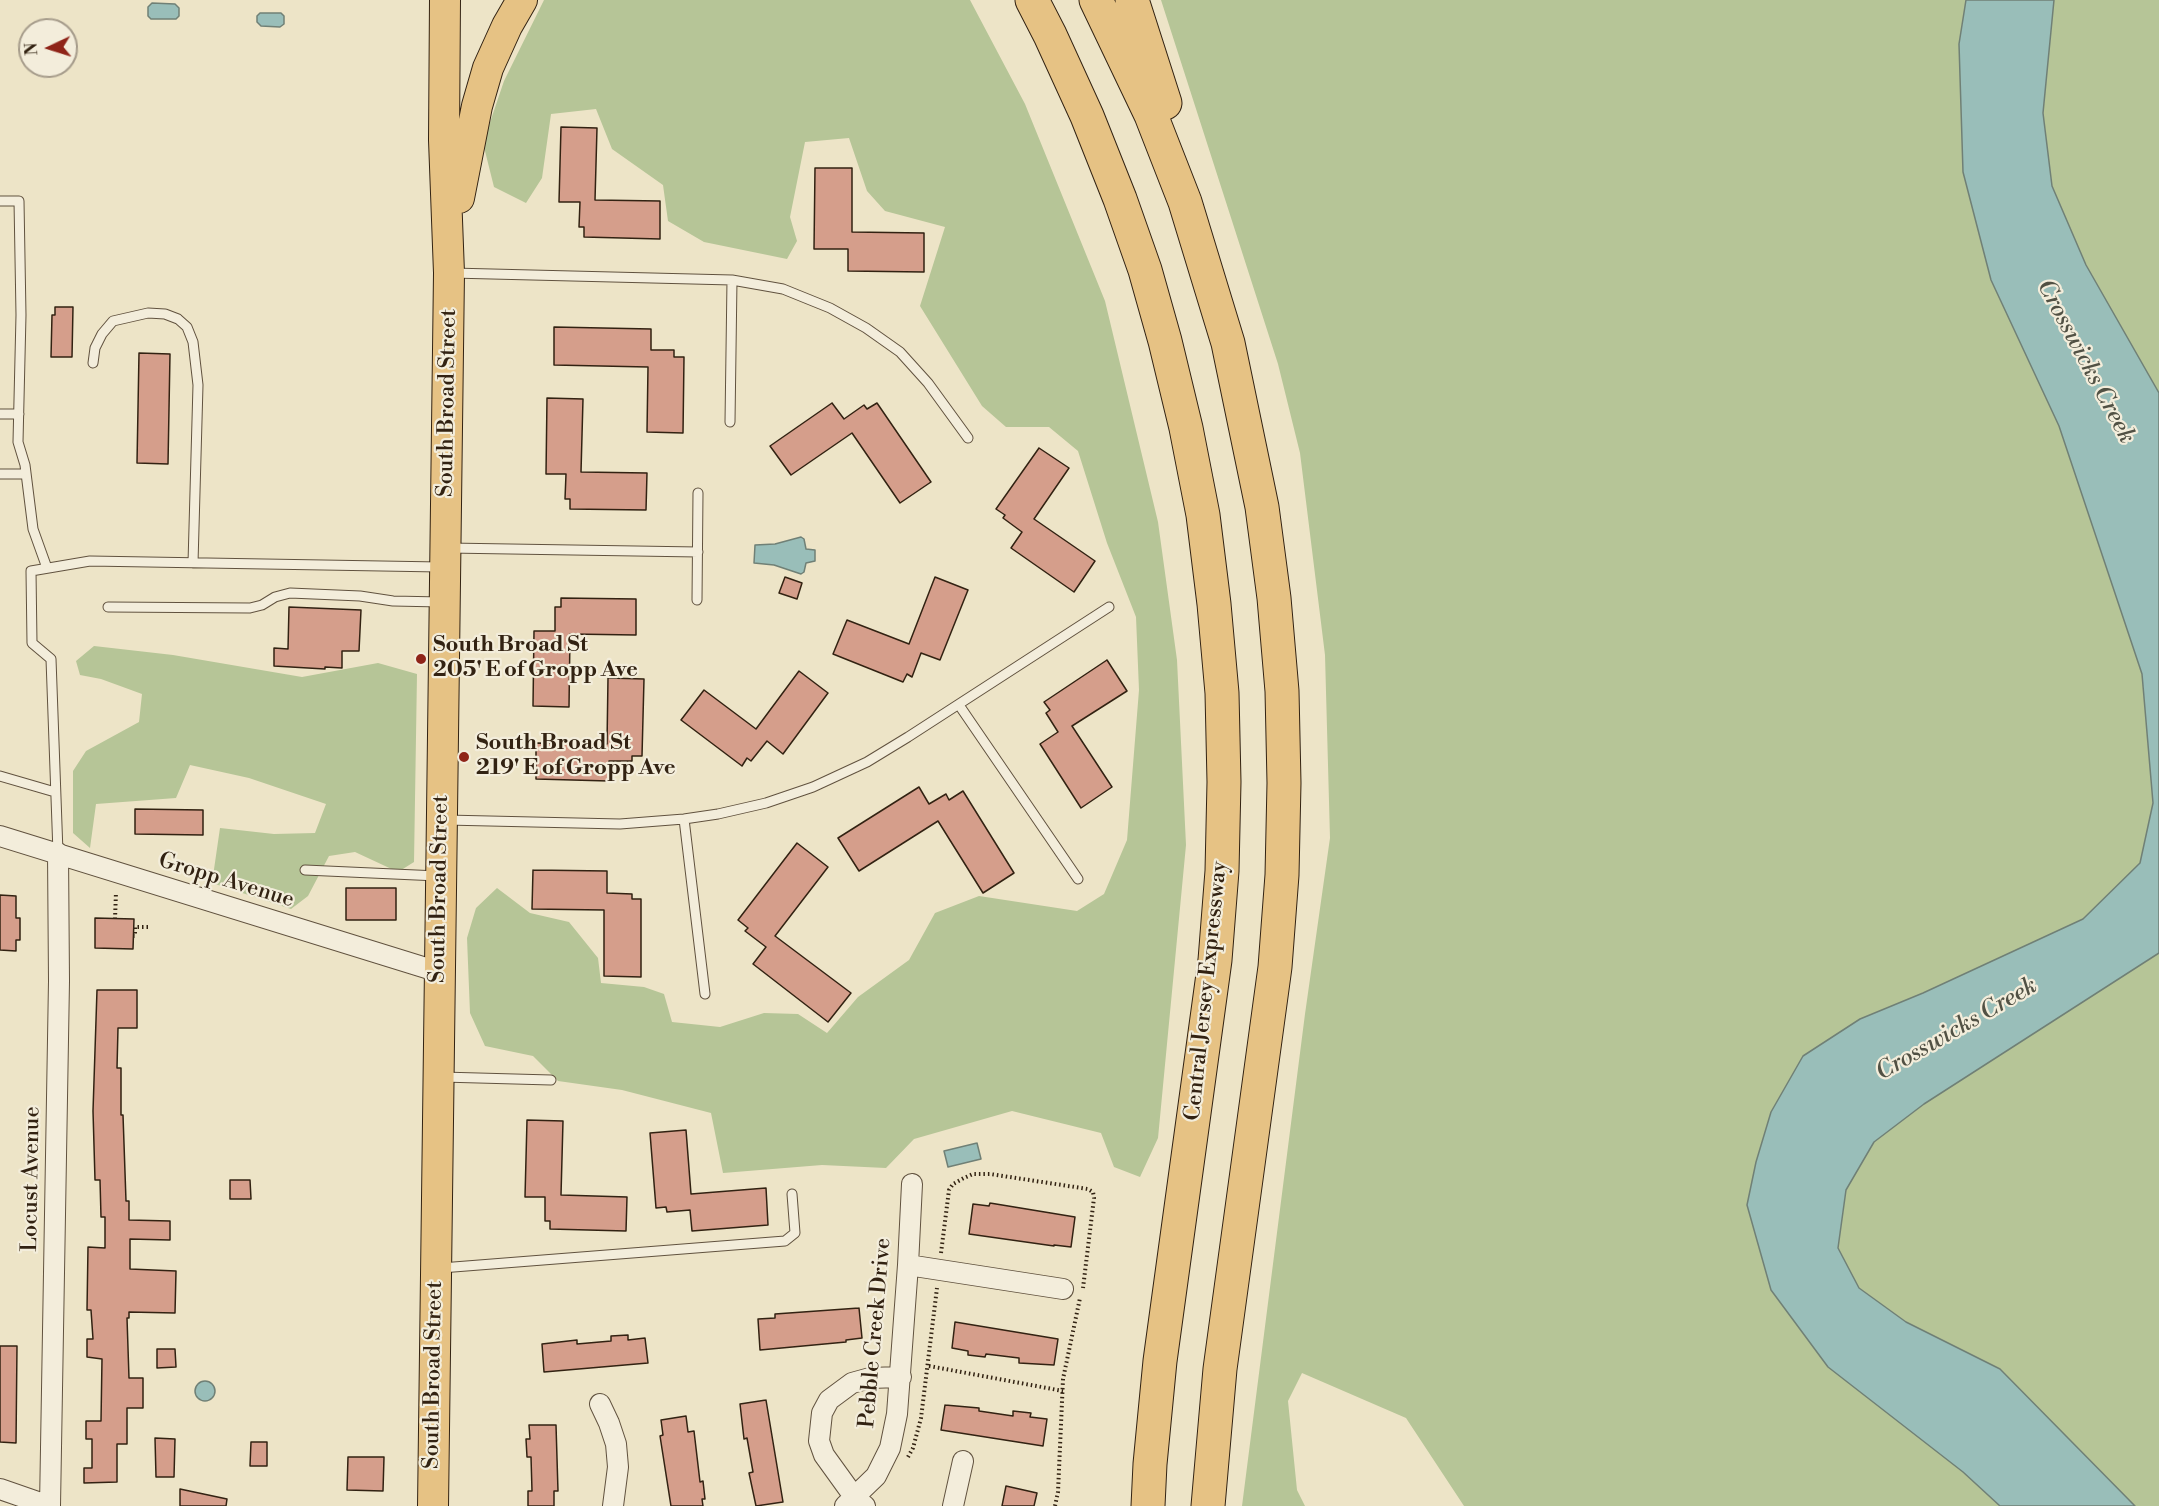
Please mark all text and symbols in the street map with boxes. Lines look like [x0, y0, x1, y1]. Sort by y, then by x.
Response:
north arrow [18, 18, 78, 78]
text: N [22, 42, 42, 56]
water label: Crosswicks Creek [2030, 275, 2140, 449]
street label: South Broad Street [433, 309, 463, 497]
place label: South Broad St 205' E of Gropp Ave [433, 633, 638, 684]
marker: South Broad St 205' E of Gropp Ave [414, 652, 428, 666]
place label: South Broad St 219' E of Gropp Ave [476, 731, 676, 782]
marker: South Broad St 219' E of Gropp Ave [457, 750, 471, 764]
street label: South Broad Street [425, 795, 455, 983]
street label: Gropp Avenue [155, 848, 297, 914]
street label: Central Jersey Expressway [1180, 860, 1234, 1122]
water label: Crosswicks Creek [1871, 972, 2043, 1088]
street label: Locust Avenue [18, 1106, 46, 1252]
street label: Pebble Creek Drive [855, 1237, 897, 1429]
street label: South Broad Street [419, 1281, 449, 1469]

